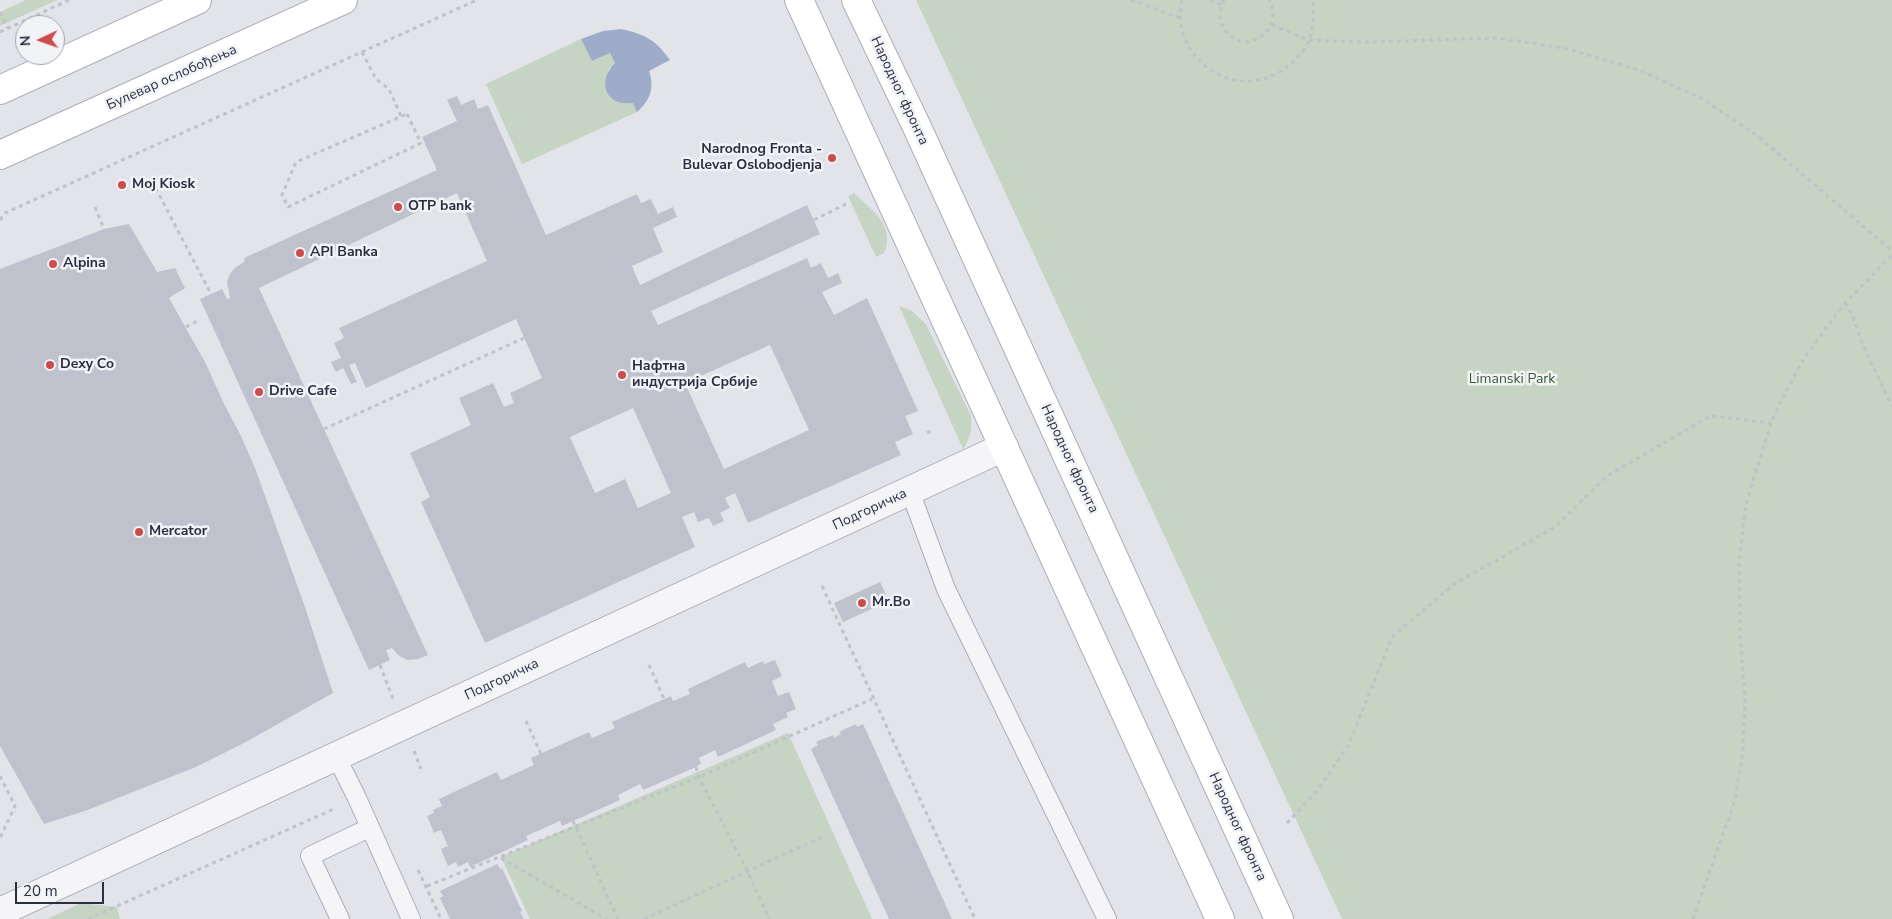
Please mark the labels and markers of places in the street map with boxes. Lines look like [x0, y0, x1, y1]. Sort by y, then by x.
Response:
place label: Narodnog Fronta - Bulevar Oslobodjenja [682, 142, 822, 174]
marker: Narodnog Fronta - Bulevar Oslobodjenja [826, 152, 838, 164]
place label: Moj Kiosk [132, 177, 195, 193]
marker: Moj Kiosk [116, 179, 128, 191]
place label: OTP bank [408, 199, 472, 215]
marker: OTP bank [392, 201, 404, 213]
place label: API Banka [310, 245, 378, 261]
marker: API Banka [294, 247, 306, 259]
place label: Alpina [63, 256, 106, 272]
marker: Alpina [47, 258, 59, 270]
place label: Dexy Co [60, 357, 114, 373]
marker: Dexy Co [44, 359, 56, 371]
place label: Нафтна индустрија Србије [632, 359, 757, 392]
marker: Нафтна индустрија Србије [616, 369, 628, 381]
place label: Drive Cafe [269, 384, 337, 400]
marker: Drive Cafe [253, 386, 265, 398]
place label: Mercator [149, 524, 207, 540]
marker: Mercator [133, 526, 145, 538]
place label: Mr.Bo [872, 595, 910, 611]
marker: Mr.Bo [856, 597, 868, 609]

